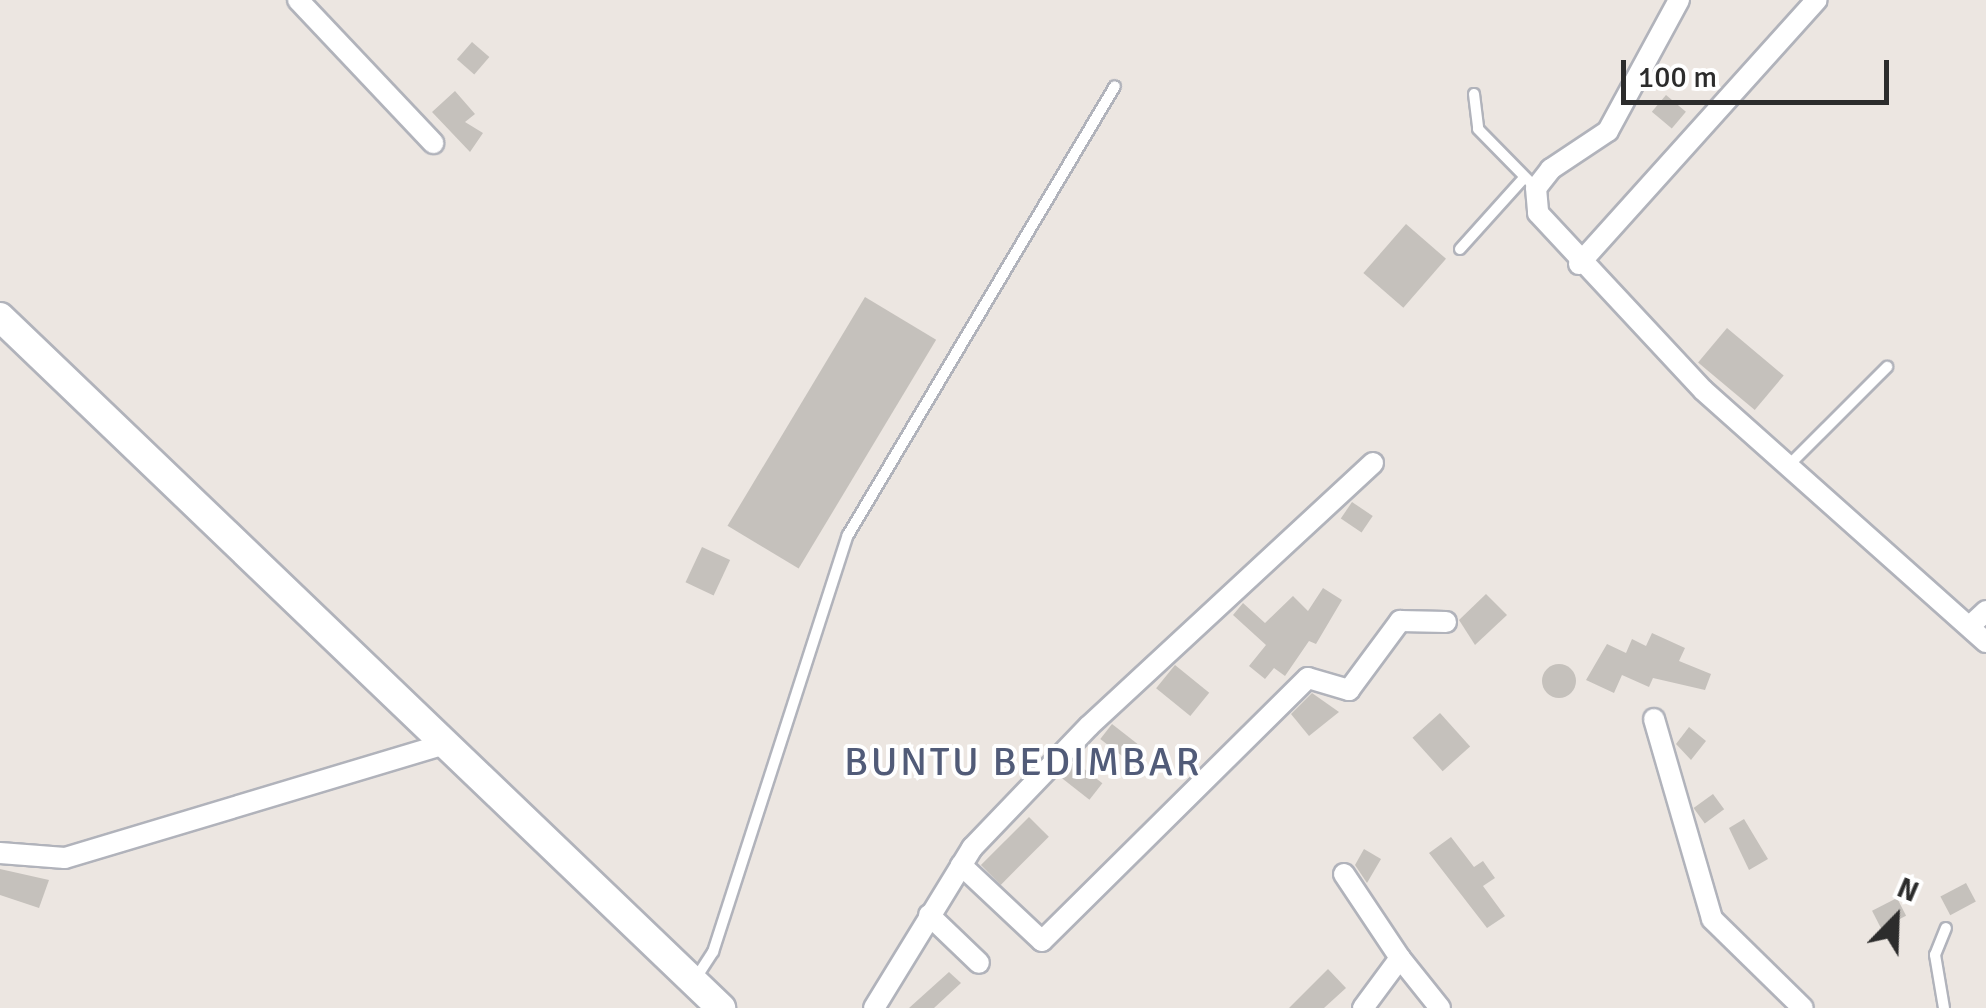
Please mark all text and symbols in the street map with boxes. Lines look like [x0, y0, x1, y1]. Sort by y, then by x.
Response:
scale bar [1626, 40, 1894, 102]
text: 100 m [1638, 59, 1717, 96]
district label: BUNTU BEDIMBAR [844, 738, 1202, 786]
north arrow [1846, 868, 1946, 968]
text: N [1892, 871, 1923, 910]

